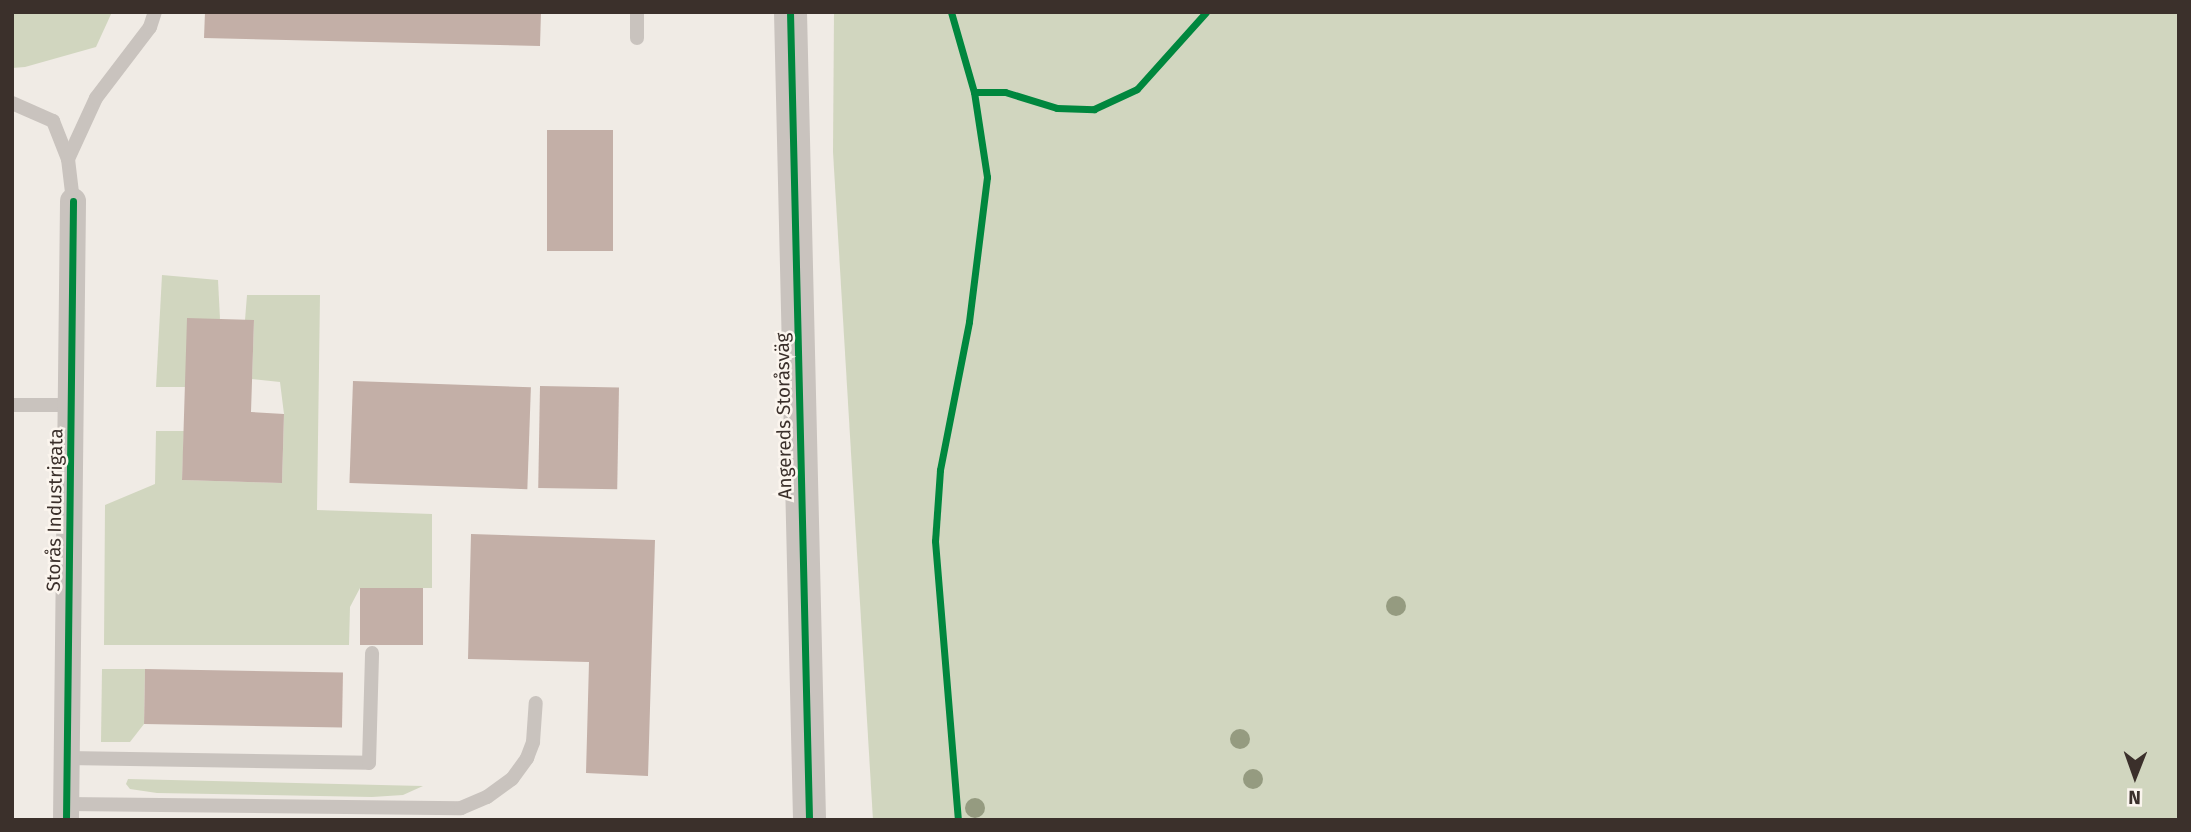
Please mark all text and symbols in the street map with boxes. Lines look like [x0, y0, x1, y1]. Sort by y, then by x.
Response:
street label: Angereds Storåsväg [771, 332, 797, 500]
street label: Storås Industrigata [42, 428, 68, 592]
north arrow [2100, 741, 2170, 811]
text: N [2128, 786, 2141, 809]

